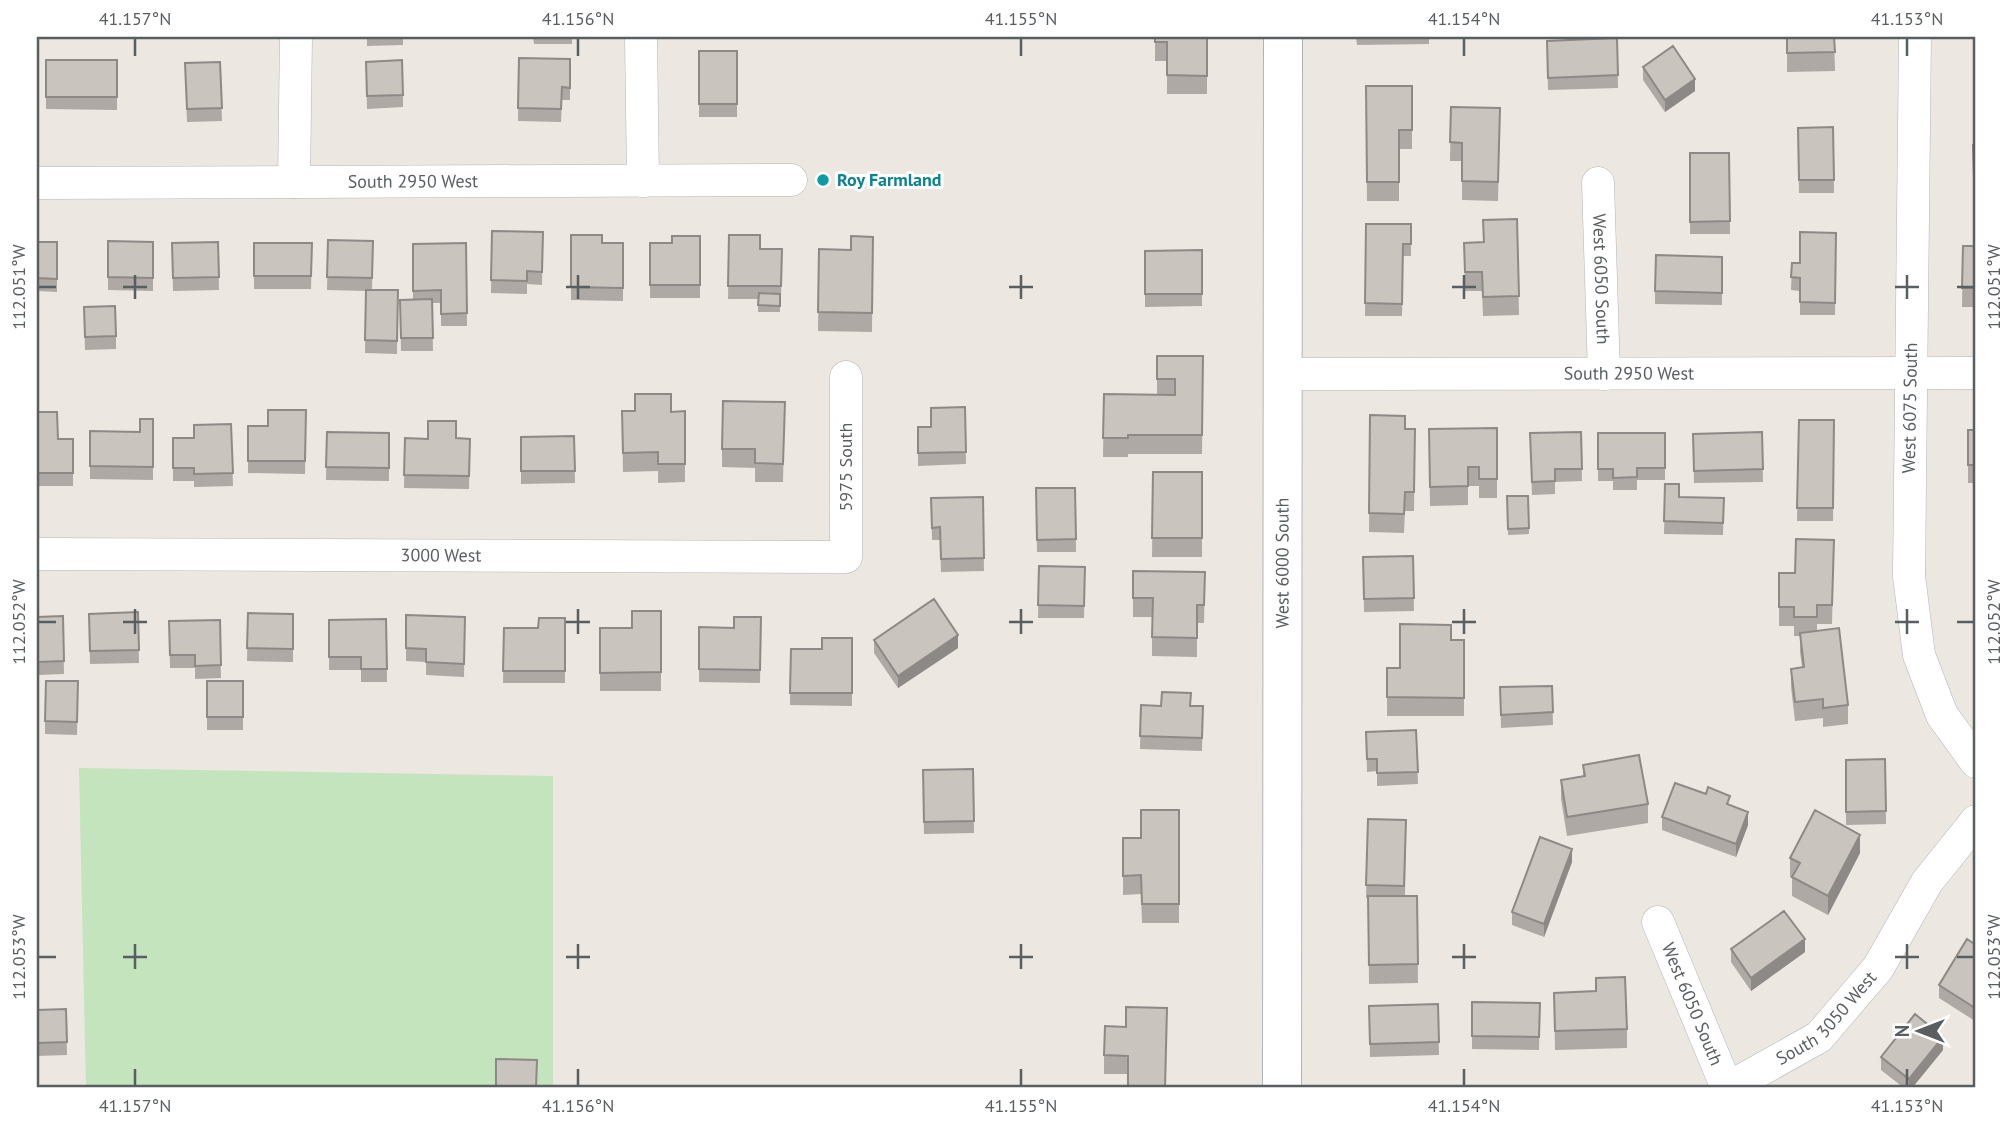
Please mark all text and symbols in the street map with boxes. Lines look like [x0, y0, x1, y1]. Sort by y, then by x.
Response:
text: 41.157°N [99, 7, 171, 30]
text: 41.156°N [542, 7, 614, 30]
text: 41.155°N [985, 7, 1057, 30]
text: 41.154°N [1428, 7, 1500, 30]
text: 41.153°N [1871, 7, 1943, 30]
place label: Roy Farmland [837, 168, 942, 191]
street label: South 2950 West [348, 169, 478, 193]
marker: Roy Farmland [815, 172, 831, 188]
street label: West 6050 South [1588, 213, 1615, 345]
text: 112.051°W [7, 244, 30, 330]
text: 112.051°W [1982, 244, 2005, 330]
street label: West 6075 South [1897, 342, 1922, 474]
street label: South 2950 West [1564, 361, 1694, 385]
street label: 5975 South [834, 423, 857, 511]
street label: West 6000 South [1270, 498, 1294, 628]
street label: 3000 West [401, 543, 481, 567]
text: 112.052°W [7, 579, 30, 665]
text: 112.052°W [1982, 579, 2005, 665]
text: 112.053°W [7, 914, 30, 1000]
text: 112.053°W [1982, 914, 2005, 1000]
street label: West 6050 South [1657, 939, 1728, 1069]
street label: South 3050 West [1772, 966, 1881, 1070]
north arrow [1884, 996, 1954, 1066]
text: N [1890, 1025, 1914, 1037]
text: 41.157°N [99, 1094, 171, 1117]
text: 41.156°N [542, 1094, 614, 1117]
text: 41.155°N [985, 1094, 1057, 1117]
text: 41.154°N [1428, 1094, 1500, 1117]
text: 41.153°N [1871, 1094, 1943, 1117]

